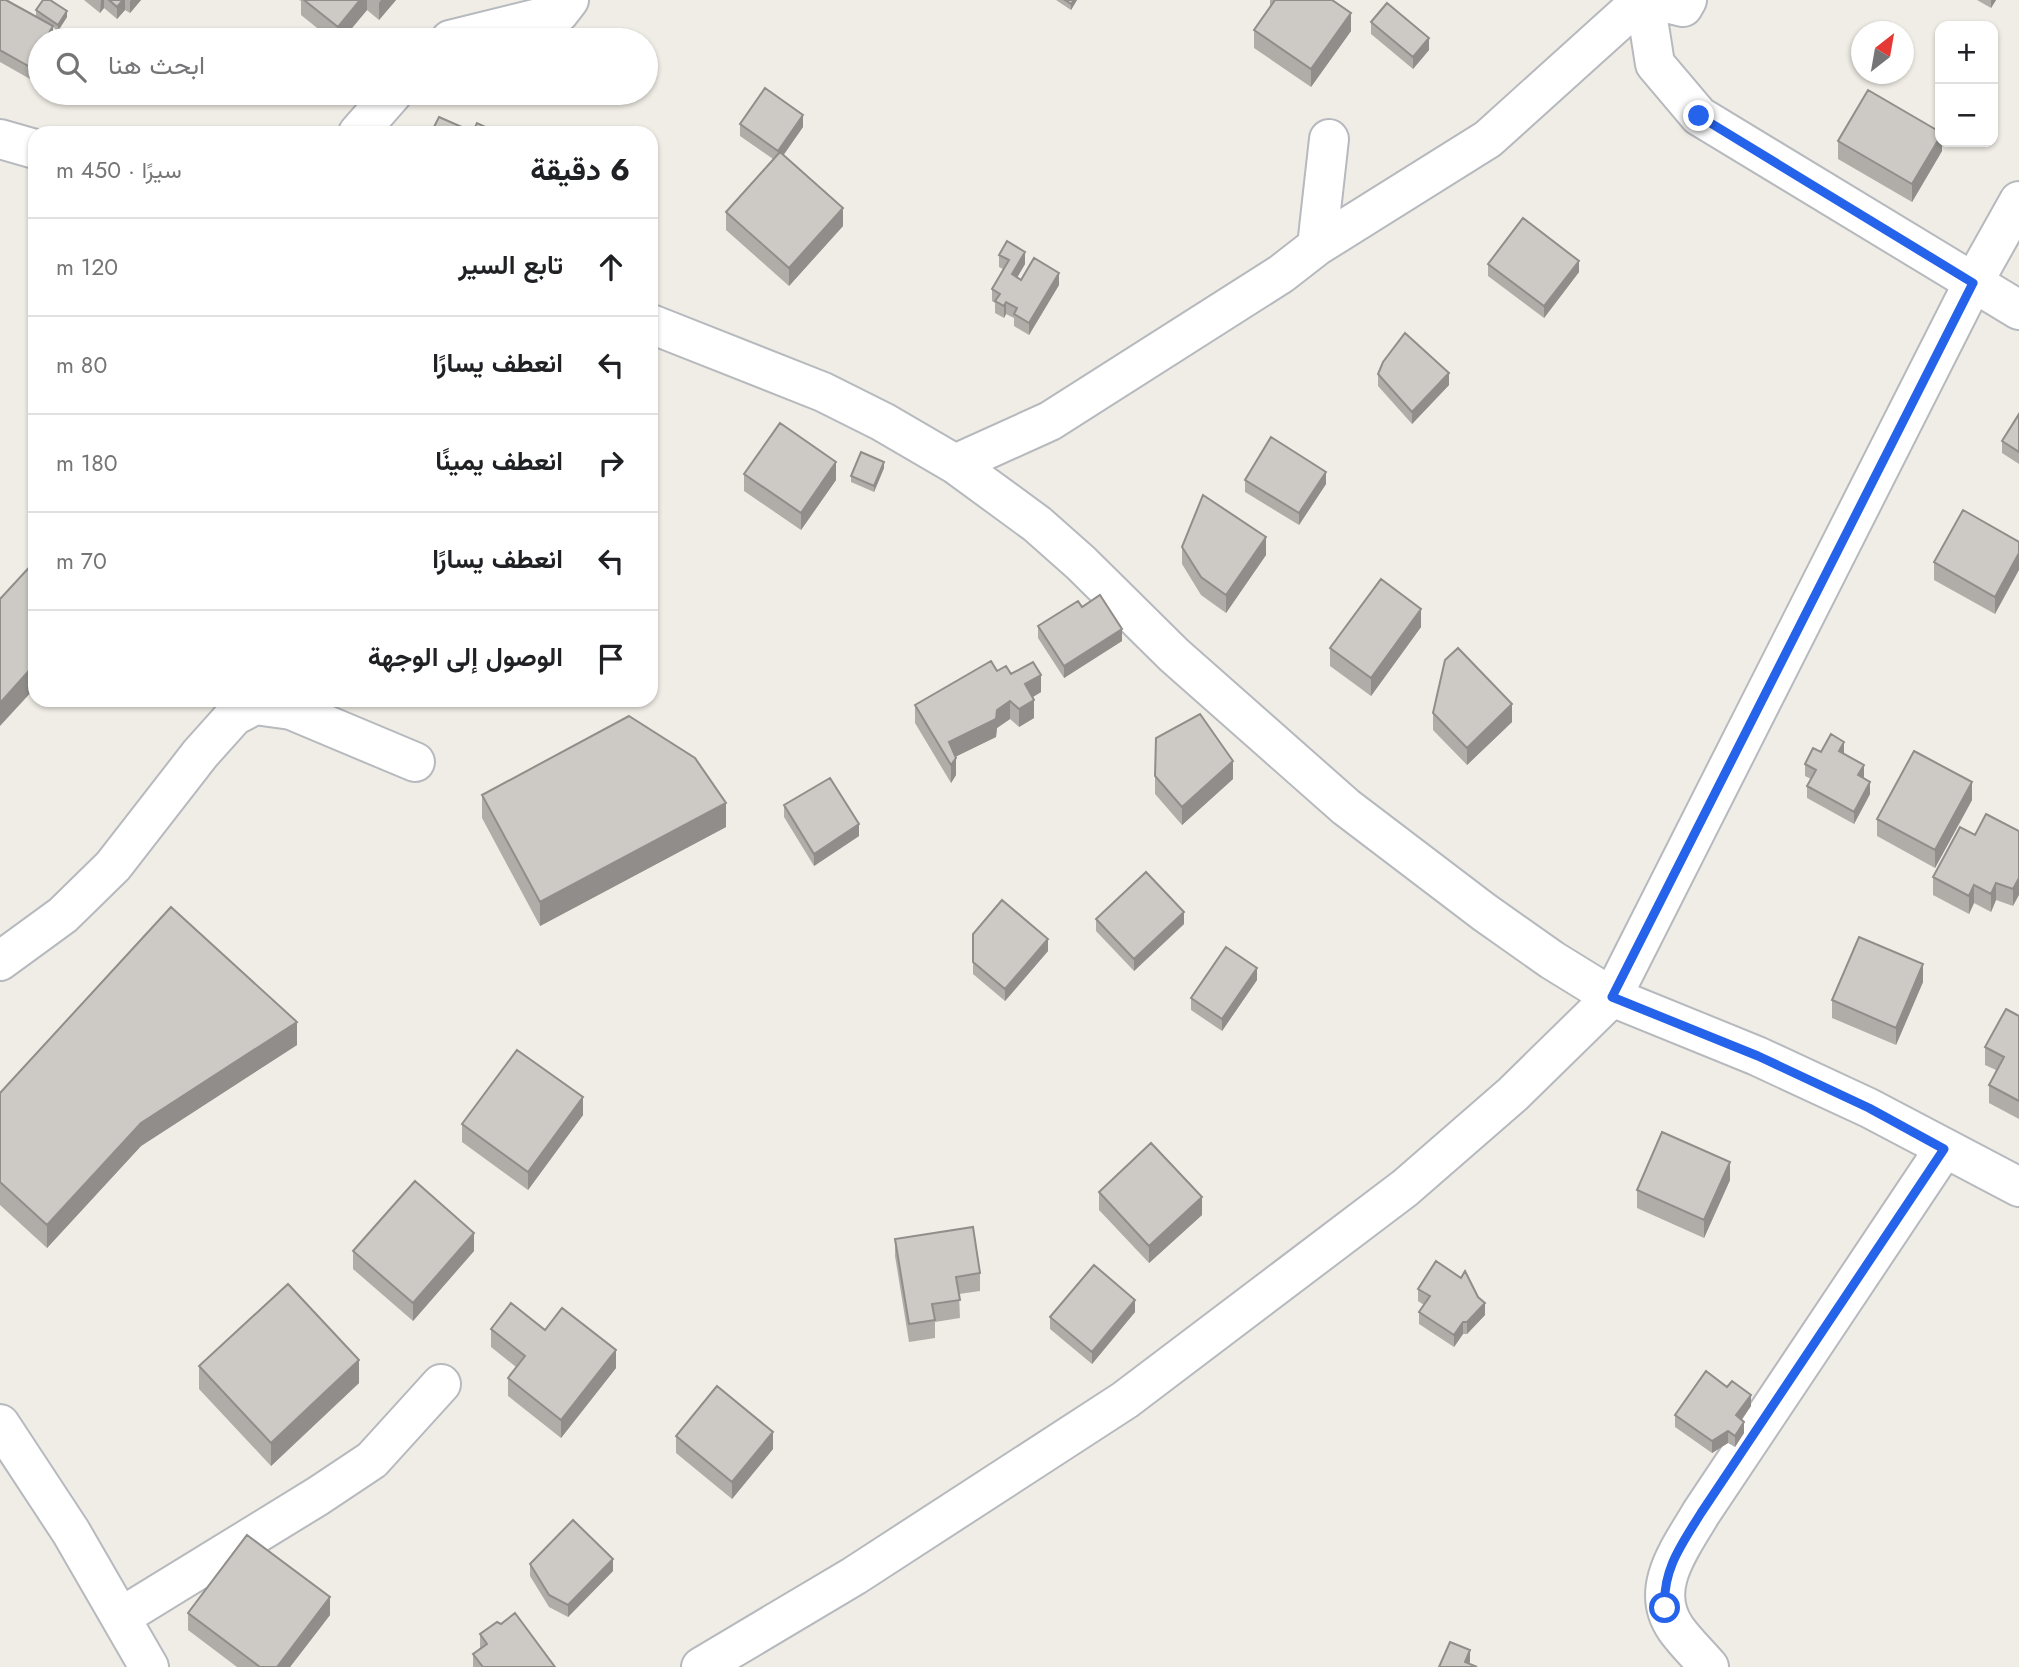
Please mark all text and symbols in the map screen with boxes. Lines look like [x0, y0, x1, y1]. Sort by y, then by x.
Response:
north arrow [1851, 21, 1914, 84]
map controls [1935, 21, 1998, 147]
button: + [1935, 21, 1998, 84]
search box [28, 28, 658, 105]
text: ابحث هنا [108, 46, 205, 84]
icon: search [52, 48, 90, 86]
button: − [1935, 84, 1998, 147]
route end [1683, 100, 1714, 131]
text: 6 دقيقة [530, 148, 630, 191]
text: سيرًا · 450 m [56, 153, 182, 187]
text: تابع السير [458, 246, 563, 284]
icon: ahead [592, 248, 630, 286]
text: 120 m [56, 250, 118, 284]
text: انعطف يسارًا [432, 344, 563, 382]
icon: left [592, 346, 630, 384]
text: 80 m [56, 348, 107, 382]
text: انعطف يمينًا [435, 442, 563, 480]
icon: right [592, 444, 630, 482]
text: 180 m [56, 446, 118, 480]
text: انعطف يسارًا [432, 540, 563, 578]
icon: left [592, 542, 630, 580]
text: 70 m [56, 544, 107, 578]
text: الوصول إلى الوجهة [368, 638, 563, 676]
icon: arrive [592, 640, 630, 678]
route start [1649, 1592, 1680, 1623]

